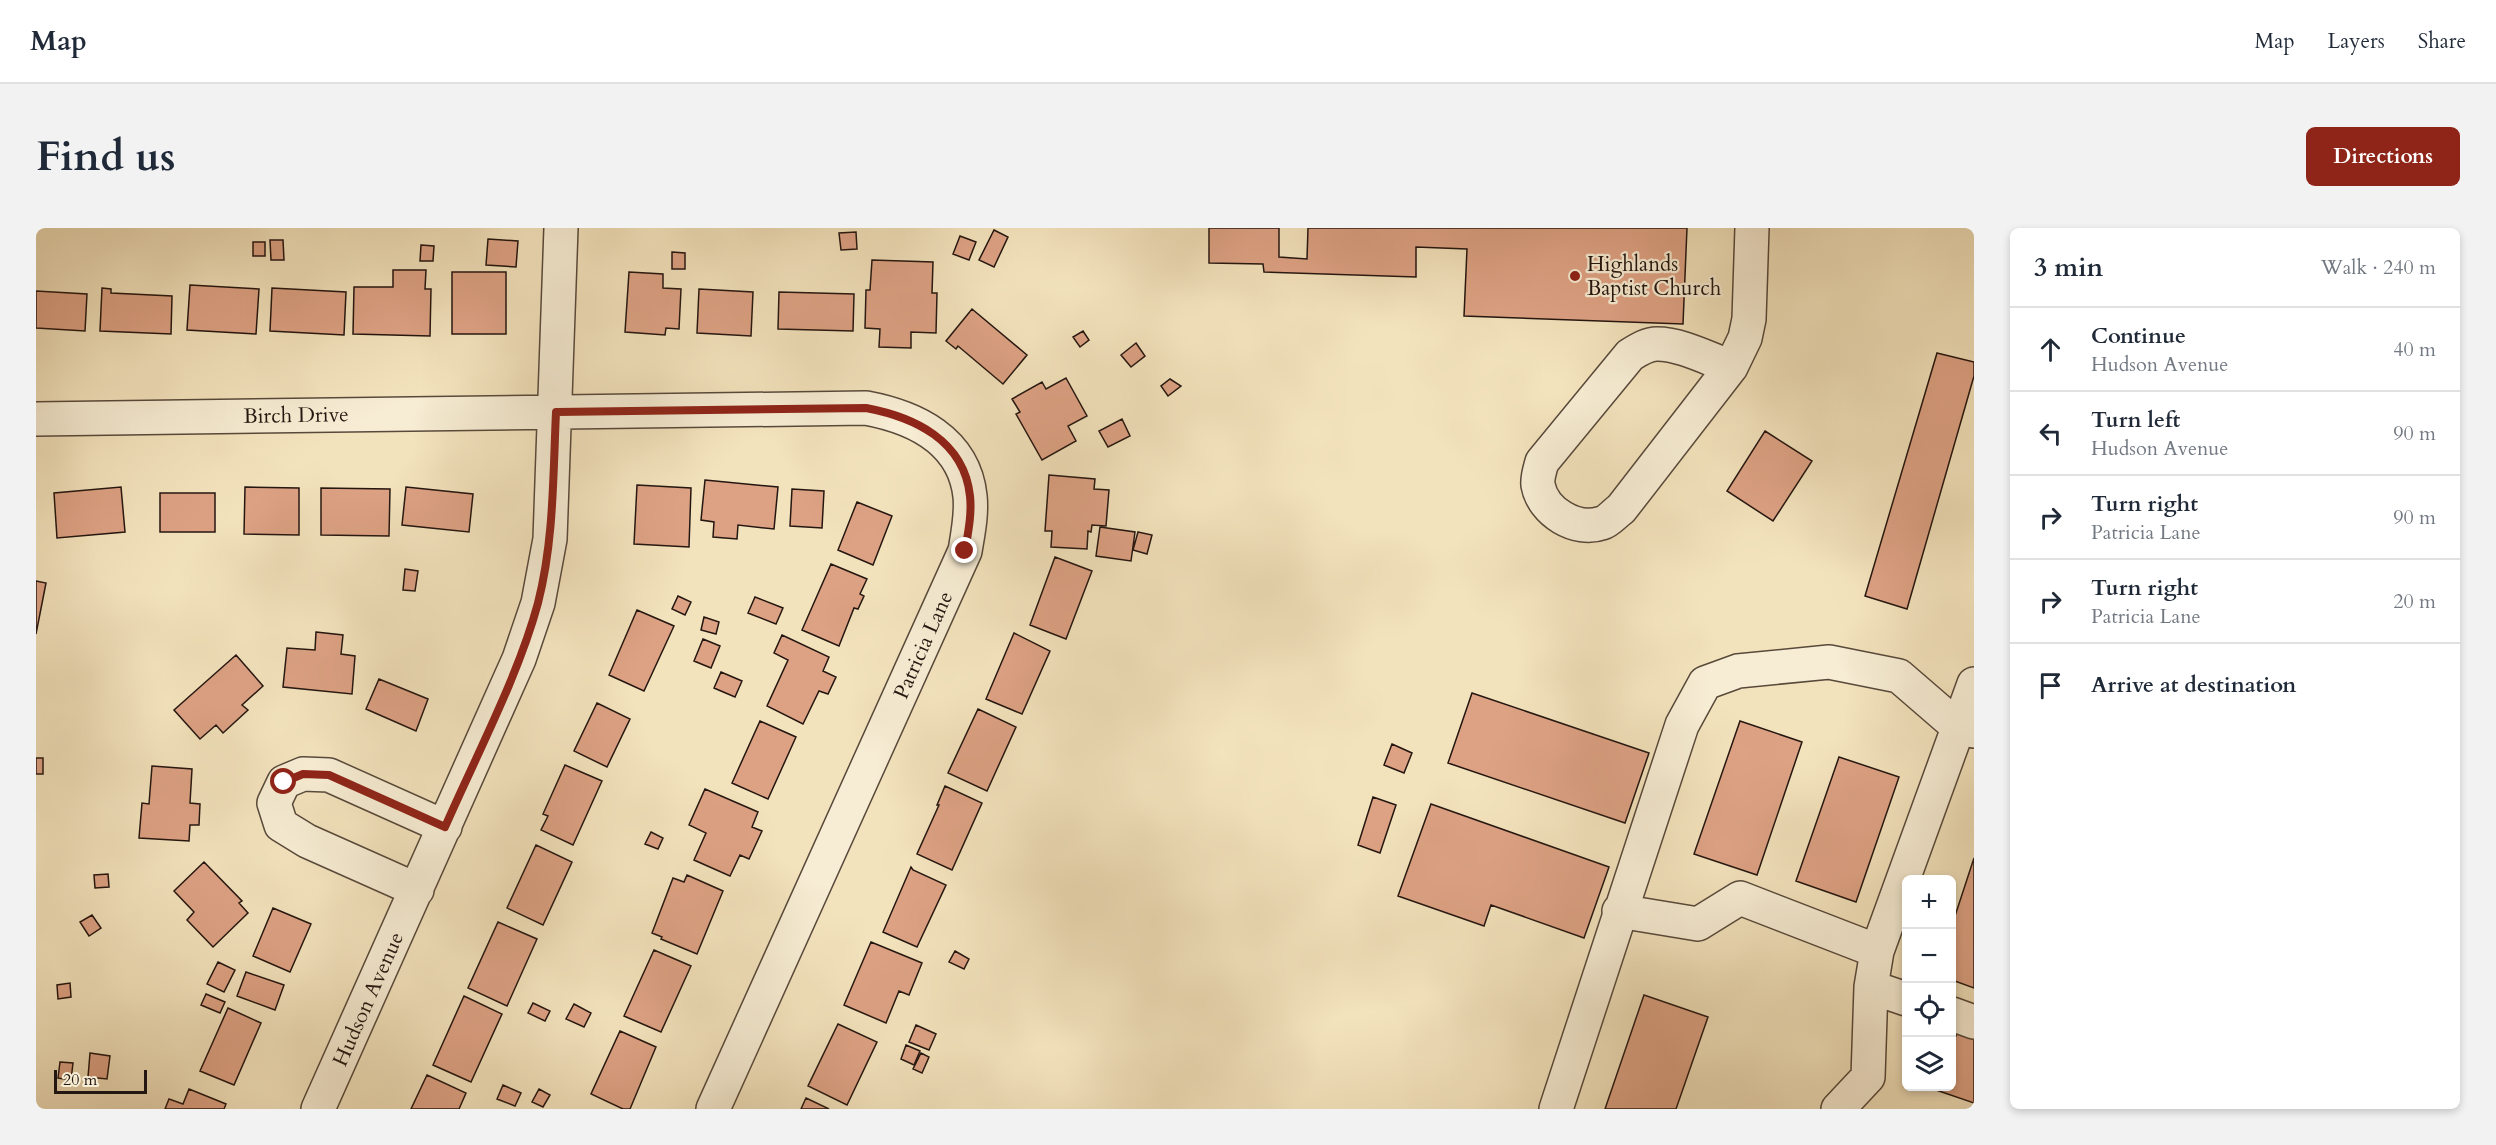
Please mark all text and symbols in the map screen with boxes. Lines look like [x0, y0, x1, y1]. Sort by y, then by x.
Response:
text: Map [30, 22, 87, 60]
text: Map [2255, 27, 2295, 56]
text: Layers [2328, 27, 2385, 56]
text: Share [2418, 27, 2466, 56]
button: Directions [2306, 127, 2460, 186]
text: Find us [36, 128, 176, 185]
place label: Highlands Baptist Church [1587, 250, 1722, 303]
text: 3 min [2034, 250, 2103, 285]
text: Walk · 240 m [2321, 254, 2436, 281]
marker: Highlands Baptist Church [1568, 269, 1582, 283]
text: Continue [2091, 321, 2186, 351]
icon: ahead [2034, 333, 2067, 366]
text: 40 m [2393, 336, 2436, 363]
text: Hudson Avenue [2091, 351, 2228, 378]
street label: Birch Drive [243, 400, 349, 431]
text: Turn left [2091, 405, 2180, 435]
icon: left [2034, 417, 2067, 450]
text: 90 m [2393, 420, 2436, 447]
text: Hudson Avenue [2091, 435, 2228, 462]
text: Turn right [2091, 489, 2198, 519]
icon: right [2034, 501, 2067, 534]
text: 90 m [2393, 504, 2436, 531]
text: Patricia Lane [2091, 519, 2201, 546]
route end [951, 537, 977, 563]
text: Turn right [2091, 573, 2198, 603]
icon: right [2034, 585, 2067, 618]
street label: Patricia Lane [887, 587, 960, 704]
text: 20 m [2393, 588, 2436, 615]
text: Patricia Lane [2091, 603, 2201, 630]
icon: arrive [2034, 669, 2067, 702]
text: Arrive at destination [2091, 670, 2296, 700]
route start [270, 768, 296, 794]
map controls [1902, 875, 1956, 1091]
button: + [1902, 875, 1956, 929]
street label: Hudson Avenue [326, 927, 411, 1071]
button: − [1902, 929, 1956, 983]
button: locate [1902, 983, 1956, 1037]
button: layers [1902, 1037, 1956, 1091]
scale bar [54, 1067, 147, 1094]
text: 20 m [63, 1069, 97, 1091]

